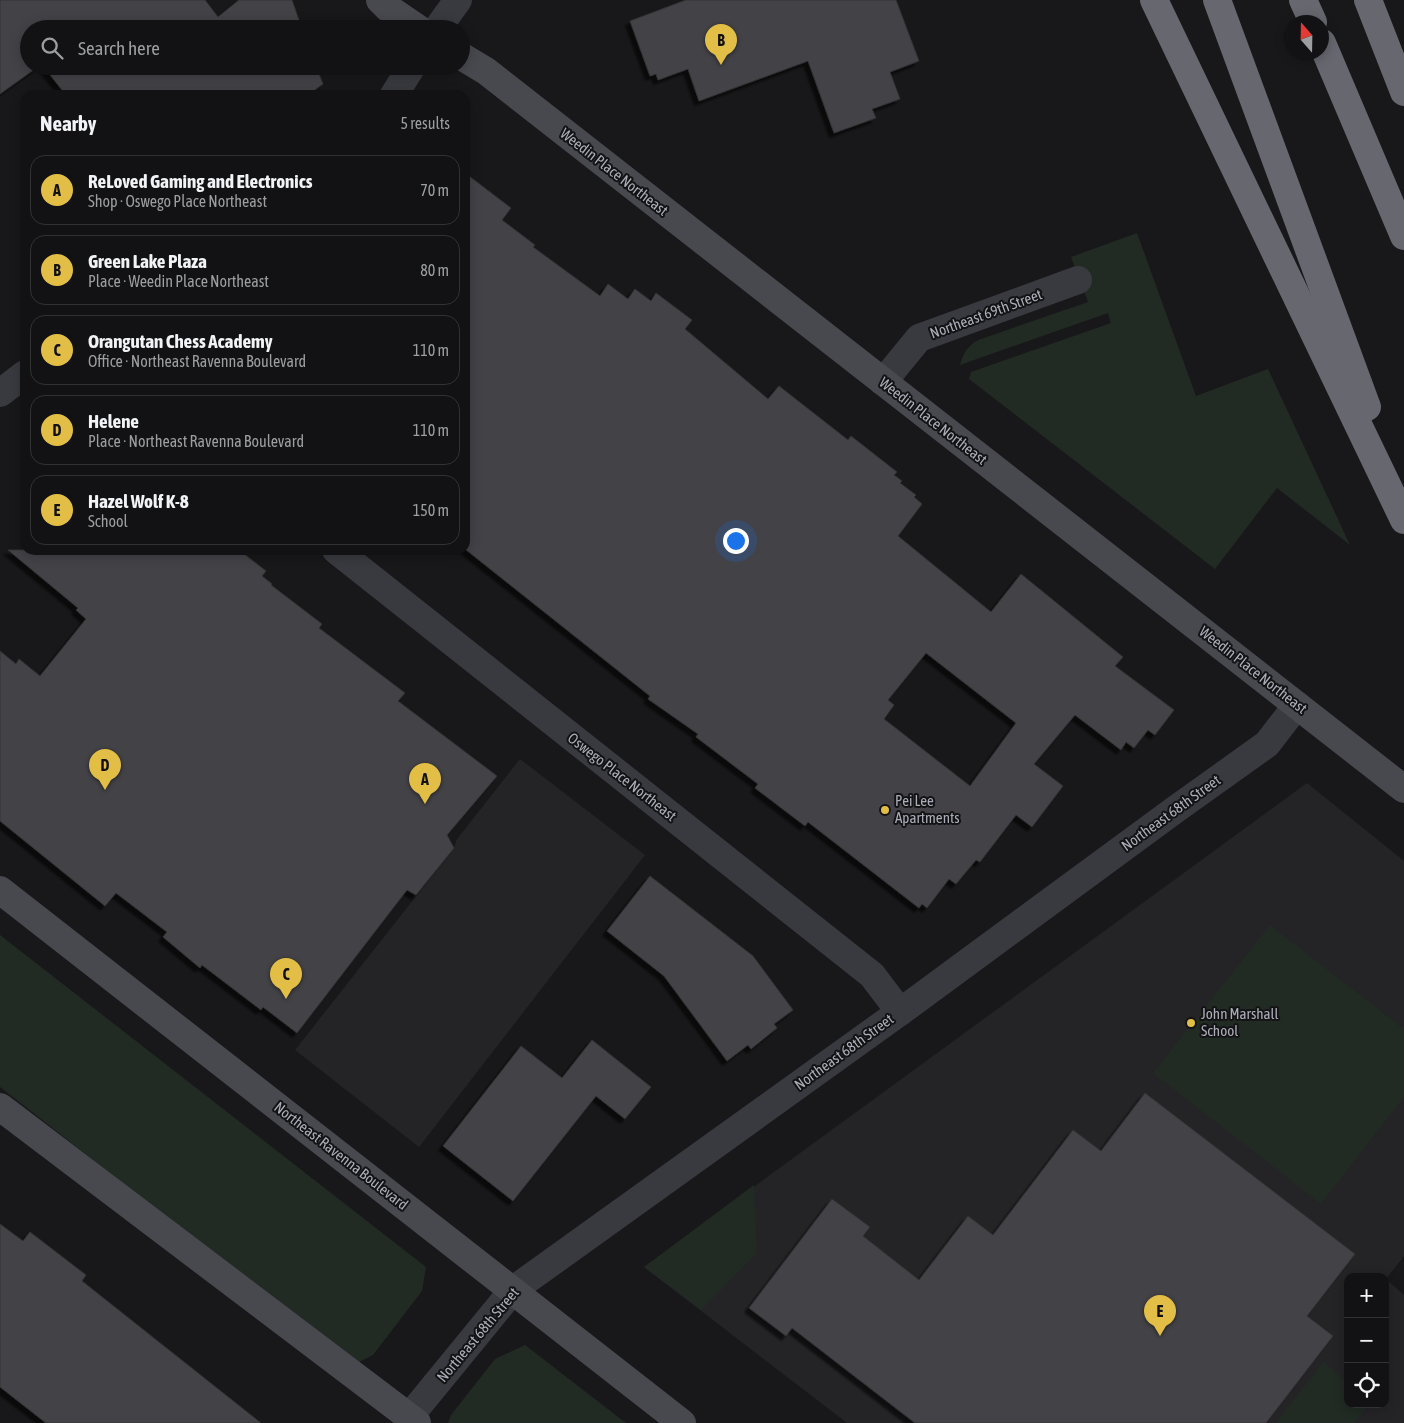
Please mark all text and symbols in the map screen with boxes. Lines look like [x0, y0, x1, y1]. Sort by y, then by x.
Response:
north arrow [1284, 15, 1329, 60]
search box [20, 20, 470, 75]
pin: B [705, 24, 737, 65]
icon: search [38, 34, 66, 62]
text: Search here [78, 37, 160, 59]
text: Nearby [40, 111, 96, 135]
text: 5 results [400, 114, 450, 132]
street label: Weedin Place Northeast [557, 124, 671, 219]
text: ReLoved Gaming and Electronics [88, 170, 312, 192]
text: A [53, 181, 61, 199]
text: 70 m [420, 181, 449, 199]
text: Shop · Oswego Place Northeast [88, 192, 267, 210]
text: Green Lake Plaza [88, 250, 207, 272]
text: B [53, 261, 61, 279]
text: 80 m [420, 261, 449, 279]
text: Place · Weedin Place Northeast [88, 272, 269, 290]
street label: Northeast 69th Street [928, 285, 1044, 342]
text: Orangutan Chess Academy [88, 330, 273, 352]
text: C [53, 341, 61, 359]
text: 110 m [413, 341, 449, 359]
text: Office · Northeast Ravenna Boulevard [88, 352, 306, 370]
street label: Weedin Place Northeast [876, 373, 990, 468]
text: Helene [88, 410, 139, 432]
text: D [53, 421, 61, 439]
text: 110 m [413, 421, 449, 439]
text: Place · Northeast Ravenna Boulevard [88, 432, 304, 450]
text: Hazel Wolf K-8 [88, 490, 189, 512]
text: E [54, 501, 60, 519]
text: 150 m [413, 501, 449, 519]
text: School [88, 512, 128, 530]
your location [723, 528, 749, 554]
street label: Weedin Place Northeast [1196, 622, 1310, 717]
street label: Oswego Place Northeast [565, 729, 680, 824]
pin: D [89, 749, 121, 790]
pin: A [409, 763, 441, 804]
street label: Northeast 68th Street [1118, 771, 1223, 854]
place label: Pei Lee Apartments [895, 792, 960, 826]
marker: Pei Lee Apartments [879, 804, 891, 816]
pin: C [270, 958, 302, 999]
place label: John Marshall School [1201, 1005, 1278, 1039]
street label: Northeast 68th Street [791, 1010, 896, 1093]
marker: John Marshall School [1185, 1017, 1197, 1029]
street label: Northeast Ravenna Boulevard [271, 1098, 411, 1213]
map controls [1344, 1273, 1389, 1408]
button: + [1344, 1273, 1389, 1318]
street label: Northeast 68th Street [433, 1284, 522, 1385]
pin: E [1144, 1295, 1176, 1336]
button: − [1344, 1318, 1389, 1363]
button: locate [1344, 1363, 1389, 1408]

